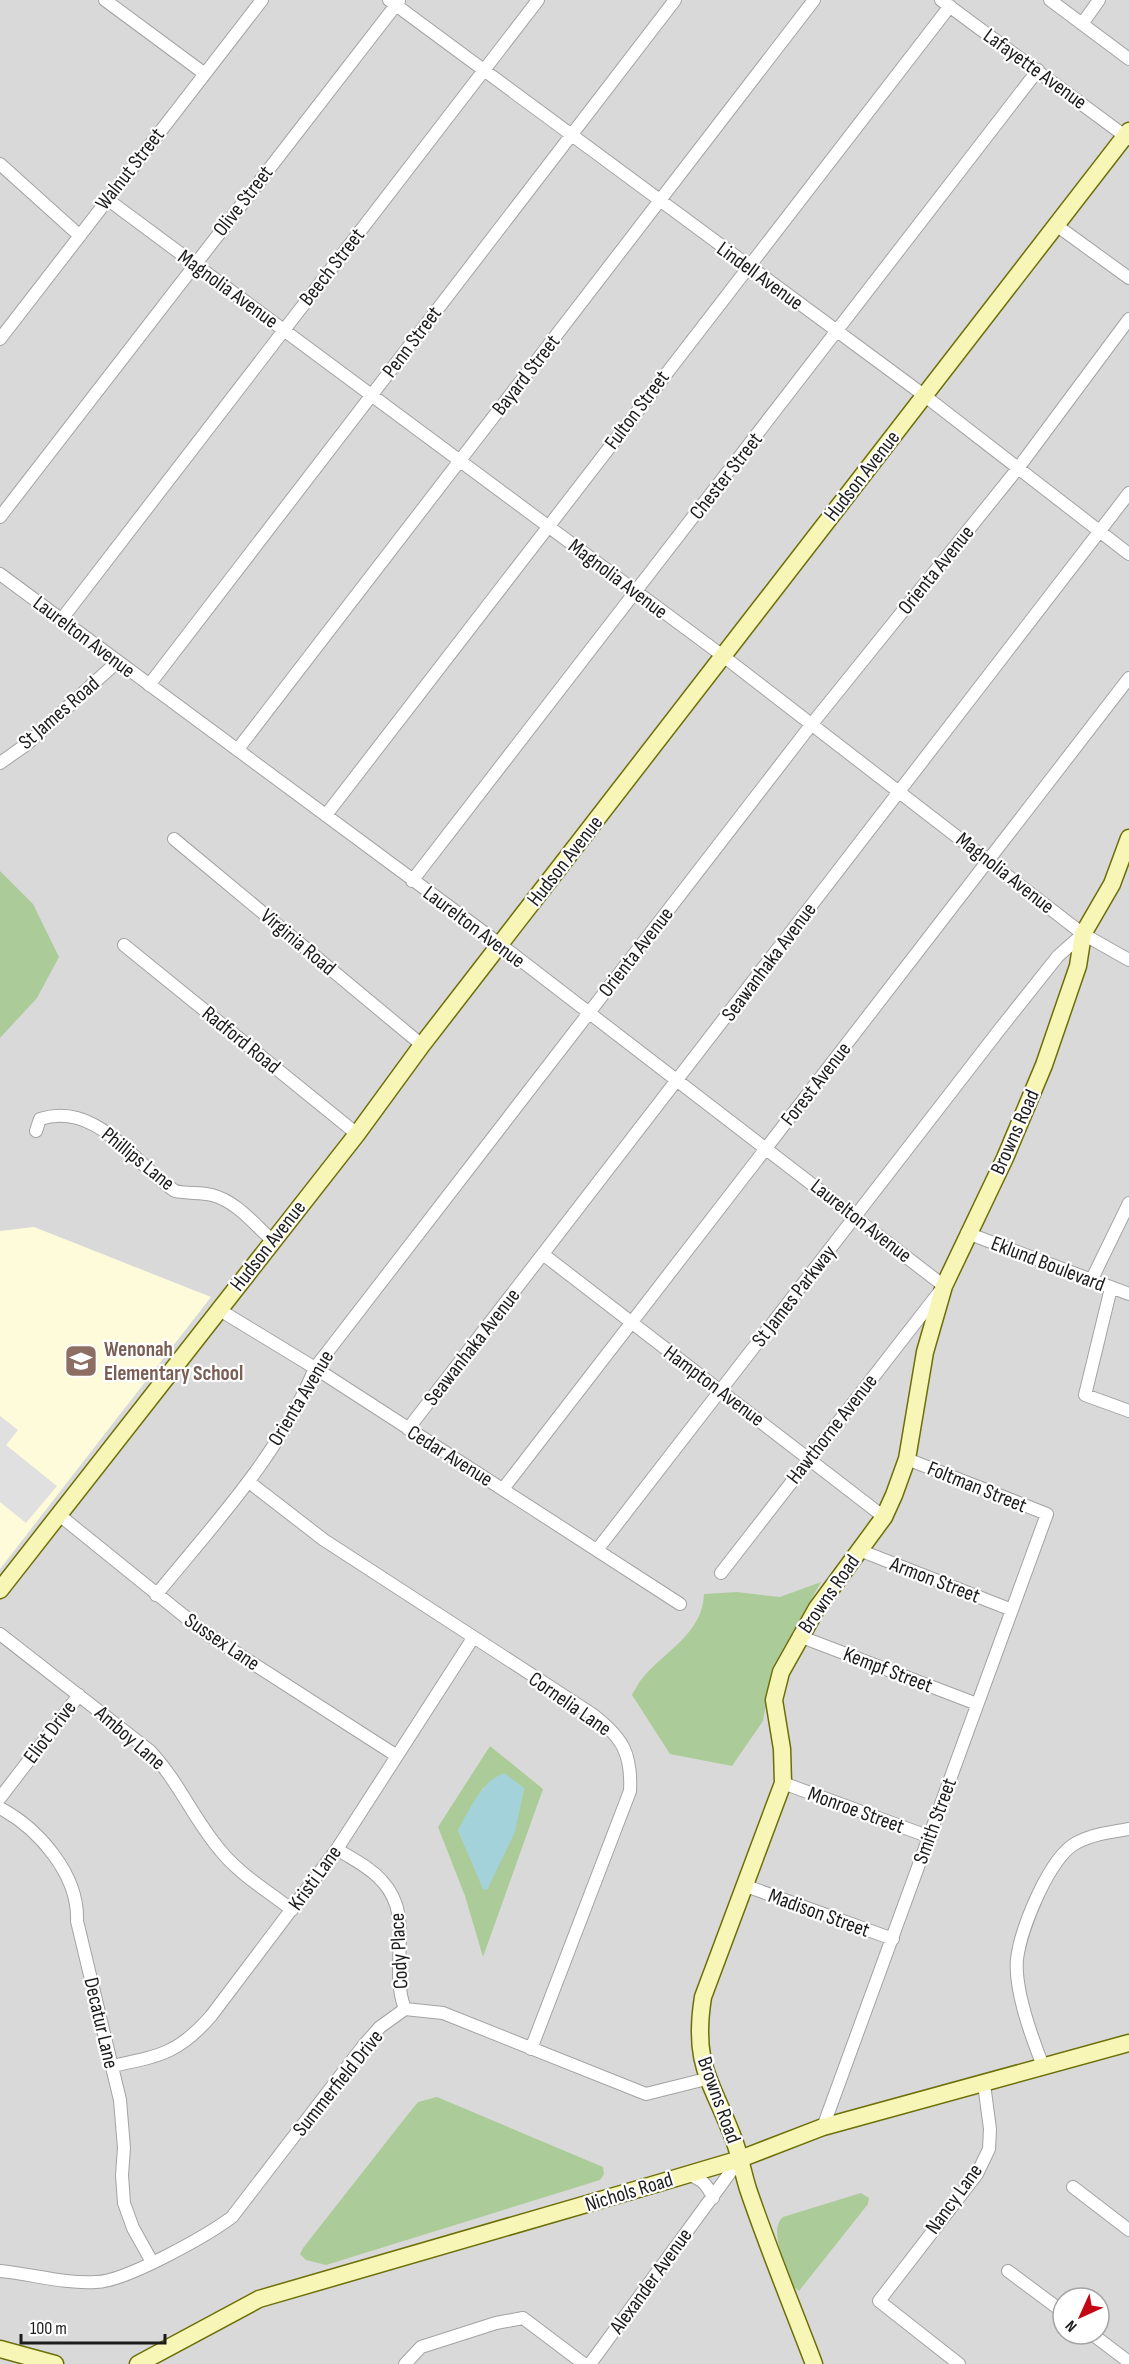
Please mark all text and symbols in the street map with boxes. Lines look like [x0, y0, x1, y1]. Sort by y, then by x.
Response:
street label: Lafayette Avenue [978, 23, 1092, 115]
street label: Walnut Street [90, 123, 170, 215]
street label: Olive Street [208, 161, 278, 241]
street label: Beech Street [294, 223, 370, 311]
street label: Lindell Avenue [712, 236, 808, 316]
street label: Magnolia Avenue [173, 244, 283, 334]
street label: Penn Street [377, 301, 447, 383]
street label: Bayard Street [487, 330, 565, 420]
street label: Fulton Street [599, 366, 675, 454]
street label: Hudson Avenue [819, 426, 905, 526]
street label: Chester Street [684, 428, 768, 524]
street label: Orienta Avenue [893, 521, 979, 619]
street label: Magnolia Avenue [563, 534, 673, 624]
street label: Laurelton Avenue [28, 591, 140, 683]
street label: St James Road [13, 671, 105, 755]
street label: Hudson Avenue [522, 811, 608, 911]
street label: Magnolia Avenue [951, 827, 1059, 919]
street label: Laurelton Avenue [418, 881, 530, 973]
street label: Seawanhaka Avenue [716, 898, 822, 1026]
street label: Orienta Avenue [593, 902, 679, 1002]
street label: Virginia Road [255, 903, 341, 981]
street label: Radford Road [197, 1001, 285, 1079]
street label: Forest Avenue [776, 1037, 856, 1131]
street label: Browns Road [985, 1086, 1045, 1178]
street label: Phillips Lane [96, 1122, 180, 1196]
street label: Laurelton Avenue [806, 1174, 916, 1268]
street label: Hudson Avenue [225, 1196, 311, 1296]
street label: Eklund Boulevard [988, 1231, 1108, 1297]
street label: St James Parkway [747, 1240, 841, 1352]
street label: Seawanhaka Avenue [418, 1283, 526, 1411]
place label: Wenonah Elementary School [104, 1337, 243, 1386]
street label: Hampton Avenue [659, 1340, 769, 1432]
school or university icon: Wenonah Elementary School [63, 1343, 99, 1379]
street label: Orienta Avenue [263, 1346, 339, 1450]
street label: Hawthorne Avenue [781, 1369, 883, 1489]
street label: Cedar Avenue [403, 1420, 497, 1492]
street label: Foltman Street [924, 1456, 1030, 1518]
street label: Browns Road [793, 1550, 865, 1638]
street label: Armon Street [886, 1551, 983, 1609]
street label: Sussex Lane [180, 1608, 264, 1676]
street label: Kempf Street [840, 1642, 936, 1698]
street label: Cornelia Lane [524, 1666, 616, 1742]
street label: Eliot Drive [18, 1696, 82, 1768]
street label: Amboy Lane [89, 1700, 170, 1775]
street label: Smith Street [908, 1775, 962, 1867]
street label: Monroe Street [804, 1781, 908, 1839]
street label: Kristi Lane [283, 1841, 347, 1915]
street label: Madison Street [765, 1883, 873, 1943]
street label: Cody Place [385, 1912, 413, 1990]
street label: Decatur Lane [78, 1975, 124, 2071]
street label: Summerfield Drive [287, 2025, 389, 2141]
street label: Browns Road [692, 2053, 746, 2147]
street label: Nancy Lane [920, 2159, 988, 2239]
street label: Nichols Road [582, 2167, 676, 2217]
street label: Alexander Avenue [604, 2223, 698, 2339]
north arrow [1051, 2286, 1111, 2346]
scale bar [21, 2307, 165, 2345]
text: N [1062, 2316, 1081, 2335]
text: 100 m [30, 2318, 67, 2339]

